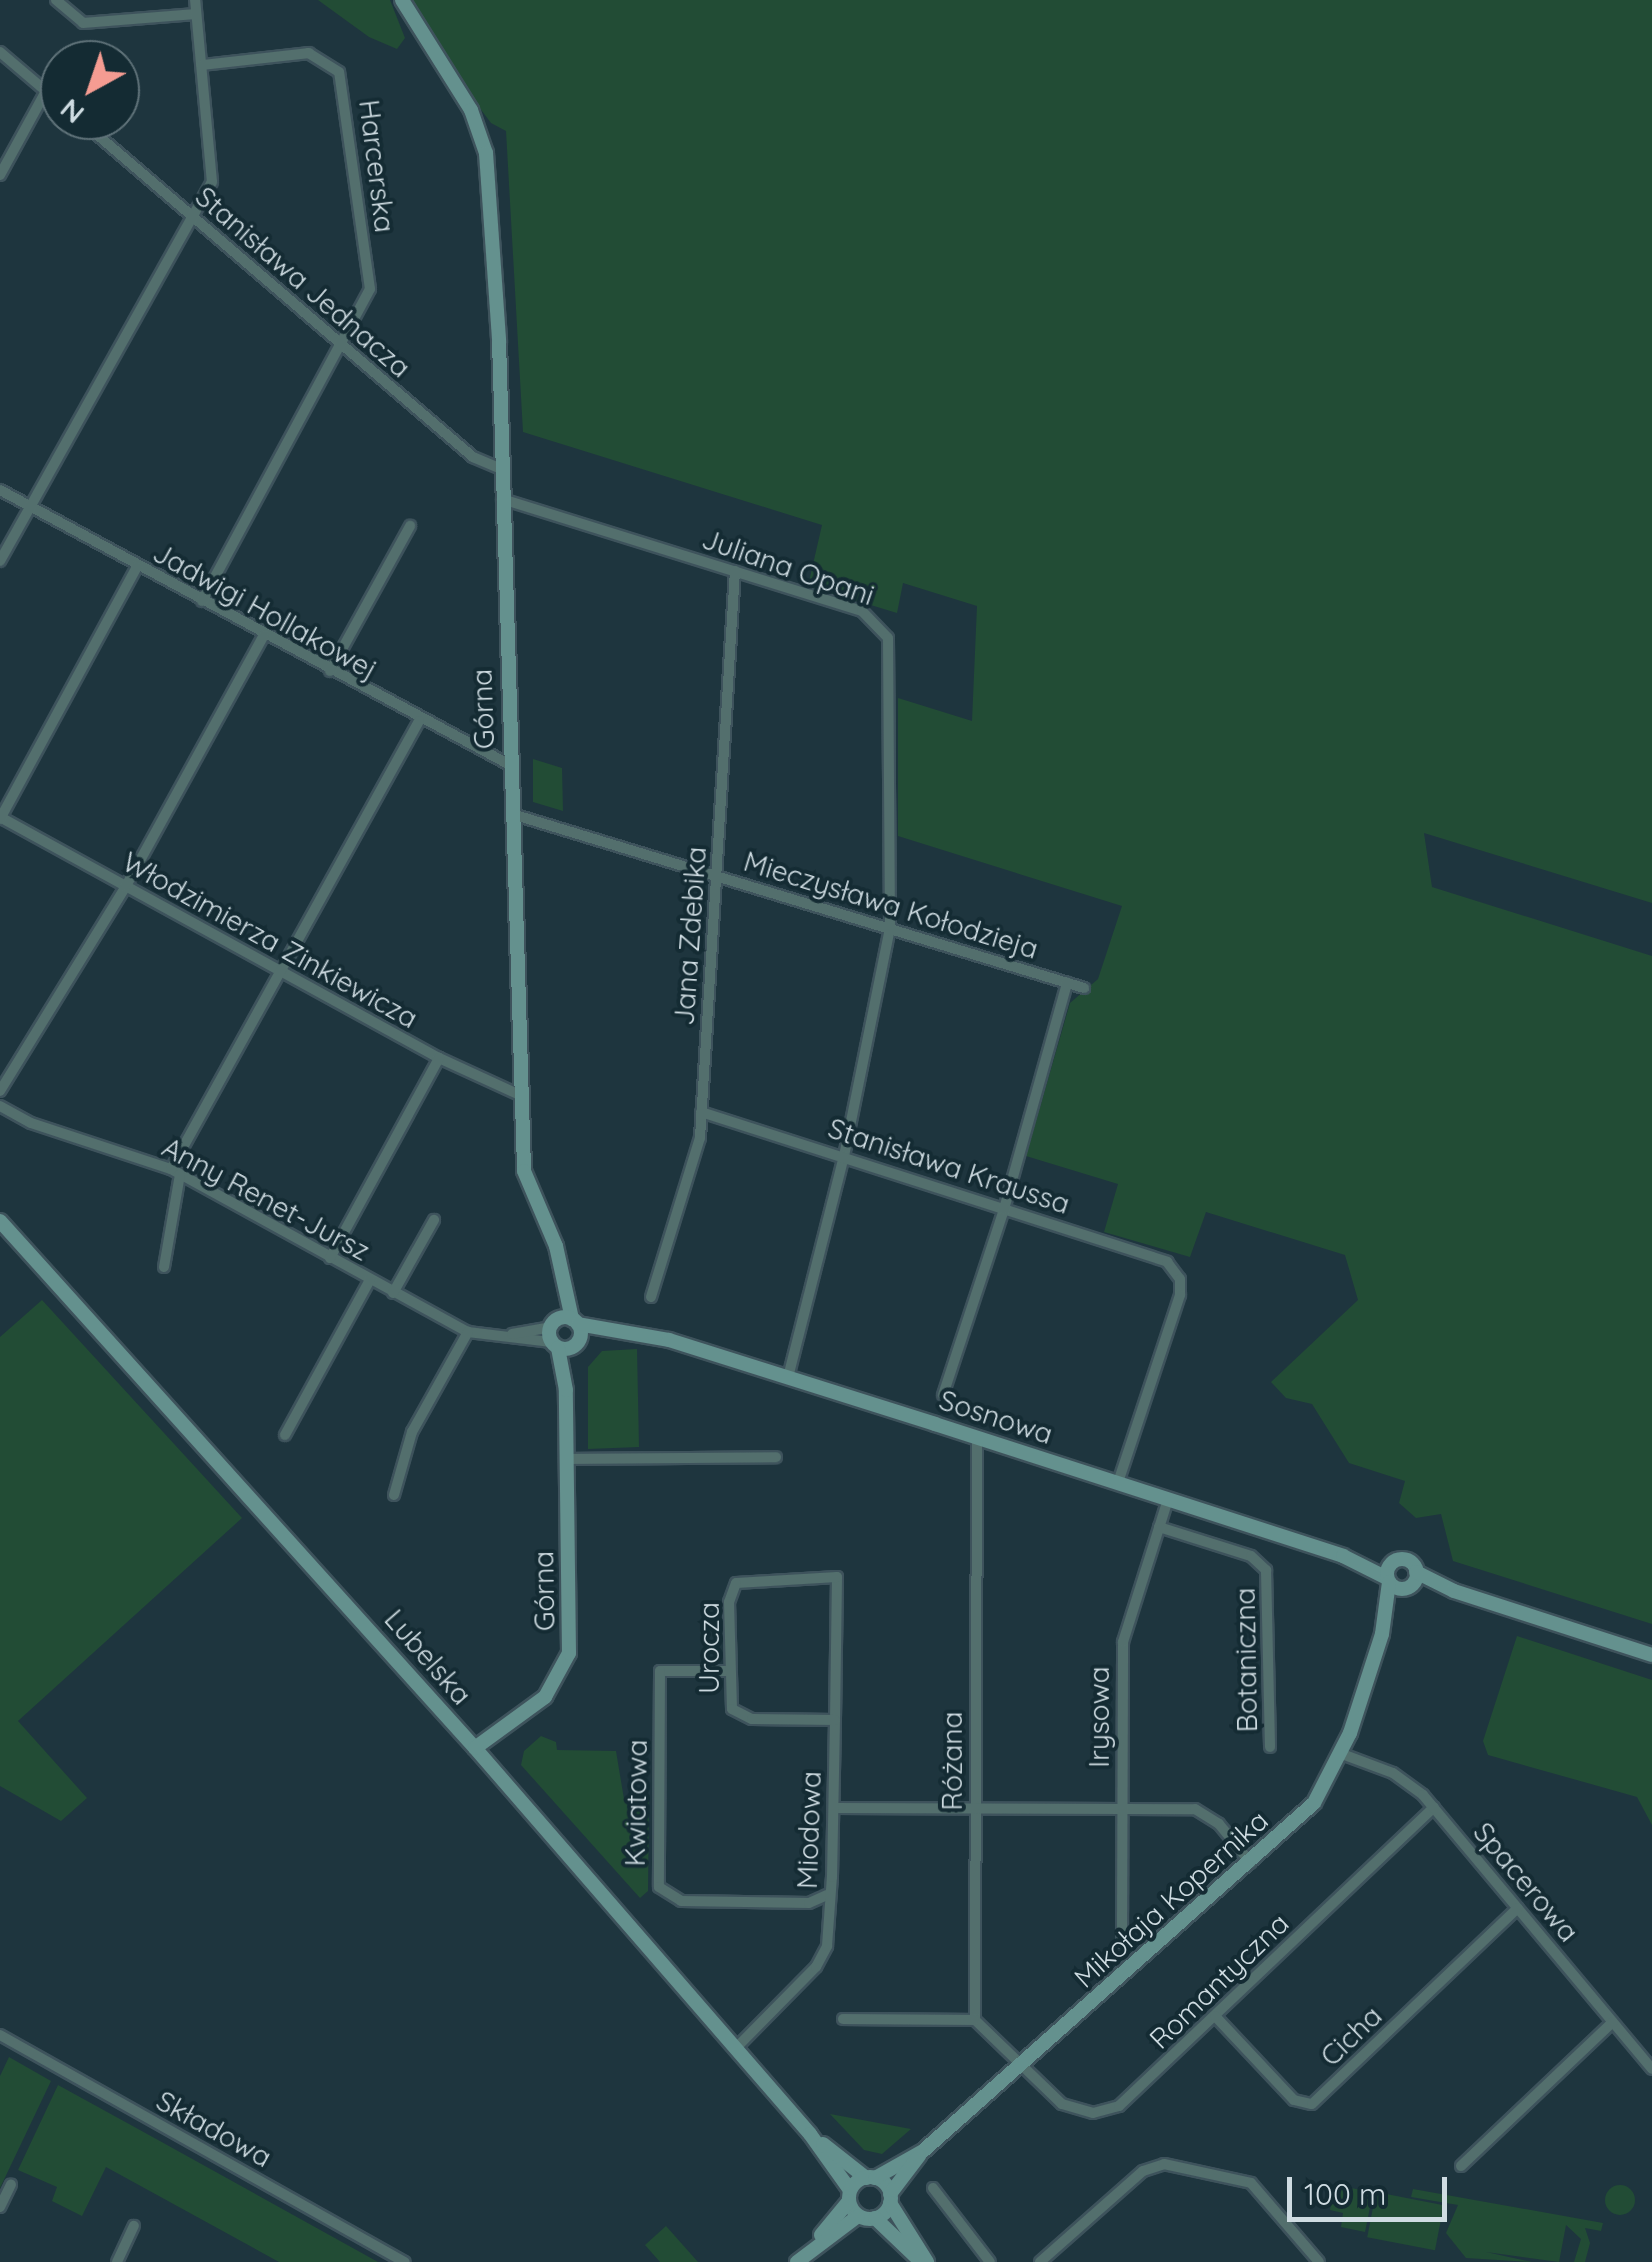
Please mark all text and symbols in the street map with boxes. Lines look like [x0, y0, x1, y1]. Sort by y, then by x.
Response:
north arrow [40, 40, 140, 140]
text: N [53, 92, 91, 132]
street label: Harcerska [352, 98, 402, 234]
street label: Stanisława Jednacza [189, 180, 417, 384]
street label: Juliana Opani [698, 522, 878, 612]
street label: Jadwigi Hollakowej [147, 536, 383, 686]
street label: Górna [465, 668, 501, 750]
street label: Mieczysława Kołodzieja [740, 844, 1042, 966]
street label: Włodzimierza Zinkiewicza [117, 845, 423, 1035]
street label: Jana Zdebika [667, 845, 713, 1027]
street label: Stanisława Kraussa [824, 1111, 1074, 1221]
street label: Anny Renet-Jursz [157, 1130, 375, 1268]
street label: Sosnowa [935, 1383, 1057, 1451]
street label: Górna [527, 1551, 561, 1631]
street label: Botaniczna [1228, 1587, 1264, 1733]
street label: Urocza [692, 1602, 726, 1694]
street label: Lubelska [378, 1603, 478, 1711]
street label: Irysowa [1082, 1666, 1116, 1768]
street label: Różana [935, 1711, 969, 1811]
street label: Kwiatowa [618, 1739, 654, 1867]
street label: Miodowa [790, 1770, 828, 1890]
street label: Mikołaja Kopernika [1067, 1803, 1275, 1995]
street label: Spacerowa [1466, 1816, 1586, 1948]
street label: Romantyczna [1142, 1906, 1296, 2056]
street label: Cicha [1314, 1999, 1388, 2073]
street label: Składowa [151, 2084, 277, 2174]
scale bar [1292, 2157, 1452, 2219]
text: 100 m [1304, 2175, 1386, 2213]

